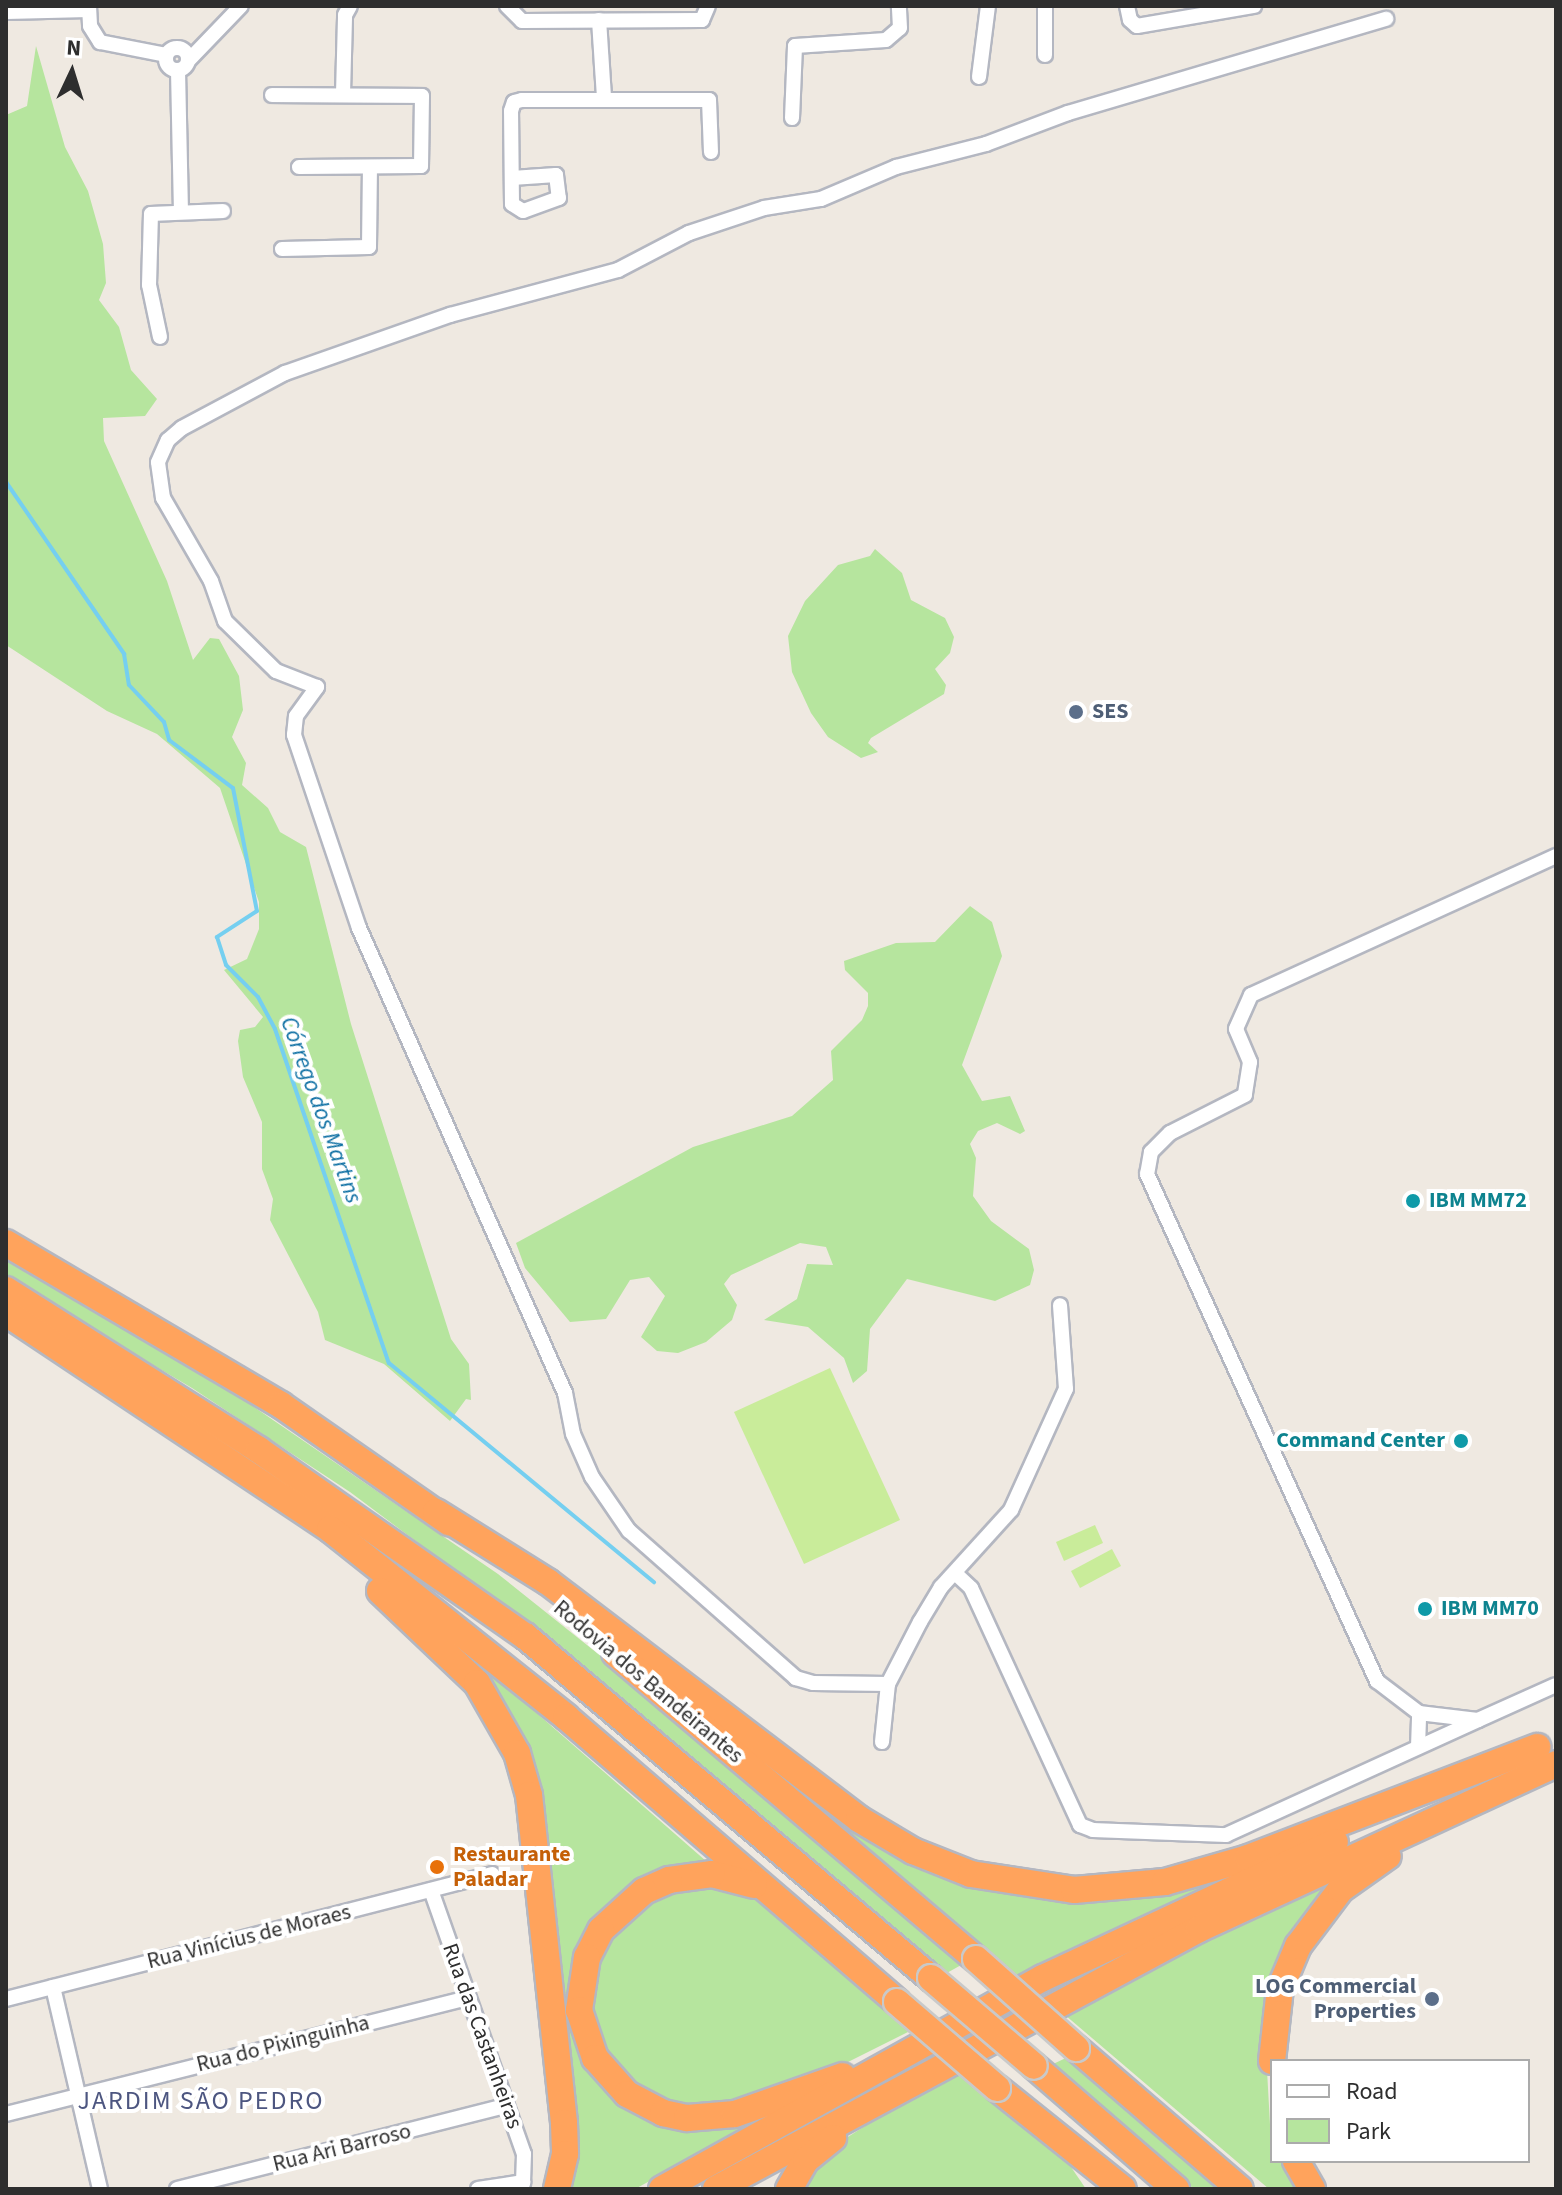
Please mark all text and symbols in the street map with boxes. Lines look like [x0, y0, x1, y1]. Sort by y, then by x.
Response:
north arrow [32, 32, 112, 112]
text: N [65, 32, 82, 65]
place label: SES [1092, 699, 1129, 725]
marker: SES [1067, 703, 1085, 721]
water label: Córrego dos Martins [274, 1013, 368, 1207]
place label: IBM MM72 [1429, 1188, 1527, 1214]
marker: IBM MM72 [1404, 1192, 1422, 1210]
place label: Command Center [1276, 1428, 1445, 1454]
marker: Command Center [1452, 1432, 1470, 1450]
street label: Rodovia dos Bandeirantes [548, 1595, 748, 1769]
place label: IBM MM70 [1441, 1596, 1539, 1622]
marker: IBM MM70 [1416, 1600, 1434, 1618]
place label: Restaurante Paladar [453, 1841, 571, 1892]
marker: Restaurante Paladar [428, 1858, 446, 1876]
street label: Rua Vinícius de Moraes [144, 1899, 354, 1975]
street label: Rua das Castanheiras [436, 1940, 528, 2132]
place label: LOG Commercial Properties [1255, 1973, 1416, 2024]
marker: LOG Commercial Properties [1423, 1990, 1441, 2008]
street label: Rua do Pixinguinha [194, 2010, 372, 2078]
legend [1270, 2059, 1530, 2163]
text: Road [1346, 2074, 1398, 2109]
district label: JARDIM SÃO PEDRO [78, 2085, 324, 2117]
text: Park [1346, 2114, 1391, 2149]
street label: Rua Ari Barroso [270, 2118, 414, 2178]

